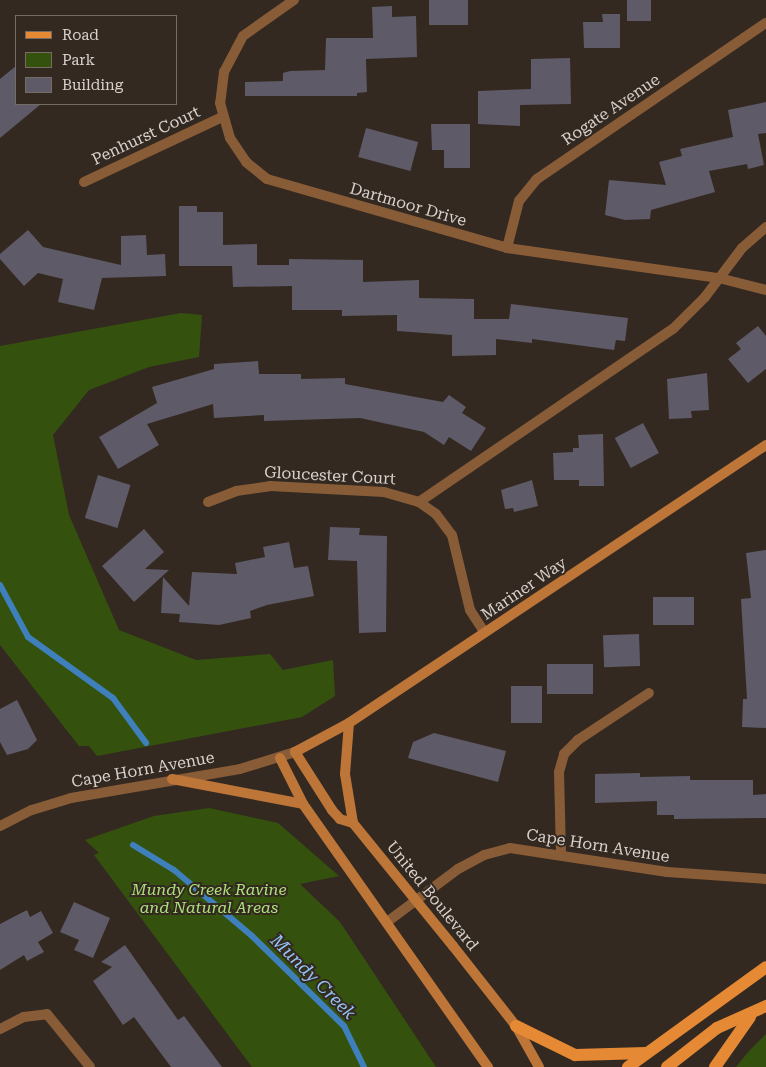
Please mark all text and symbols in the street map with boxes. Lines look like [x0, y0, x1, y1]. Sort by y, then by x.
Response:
legend [15, 15, 178, 105]
text: Road [62, 26, 99, 44]
text: Park [62, 51, 95, 69]
street label: Rogate Avenue [558, 70, 664, 150]
text: Building [62, 76, 123, 94]
street label: Penhurst Court [89, 103, 203, 169]
street label: Dartmoor Drive [347, 179, 469, 231]
street label: Gloucester Court [264, 463, 396, 489]
street label: Mariner Way [478, 554, 570, 624]
street label: Cape Horn Avenue [70, 748, 216, 792]
street label: Cape Horn Avenue [525, 825, 671, 867]
street label: United Boulevard [382, 837, 482, 955]
park label: Mundy Creek Ravine and Natural Areas [132, 880, 286, 918]
water label: Mundy Creek [266, 930, 360, 1024]

